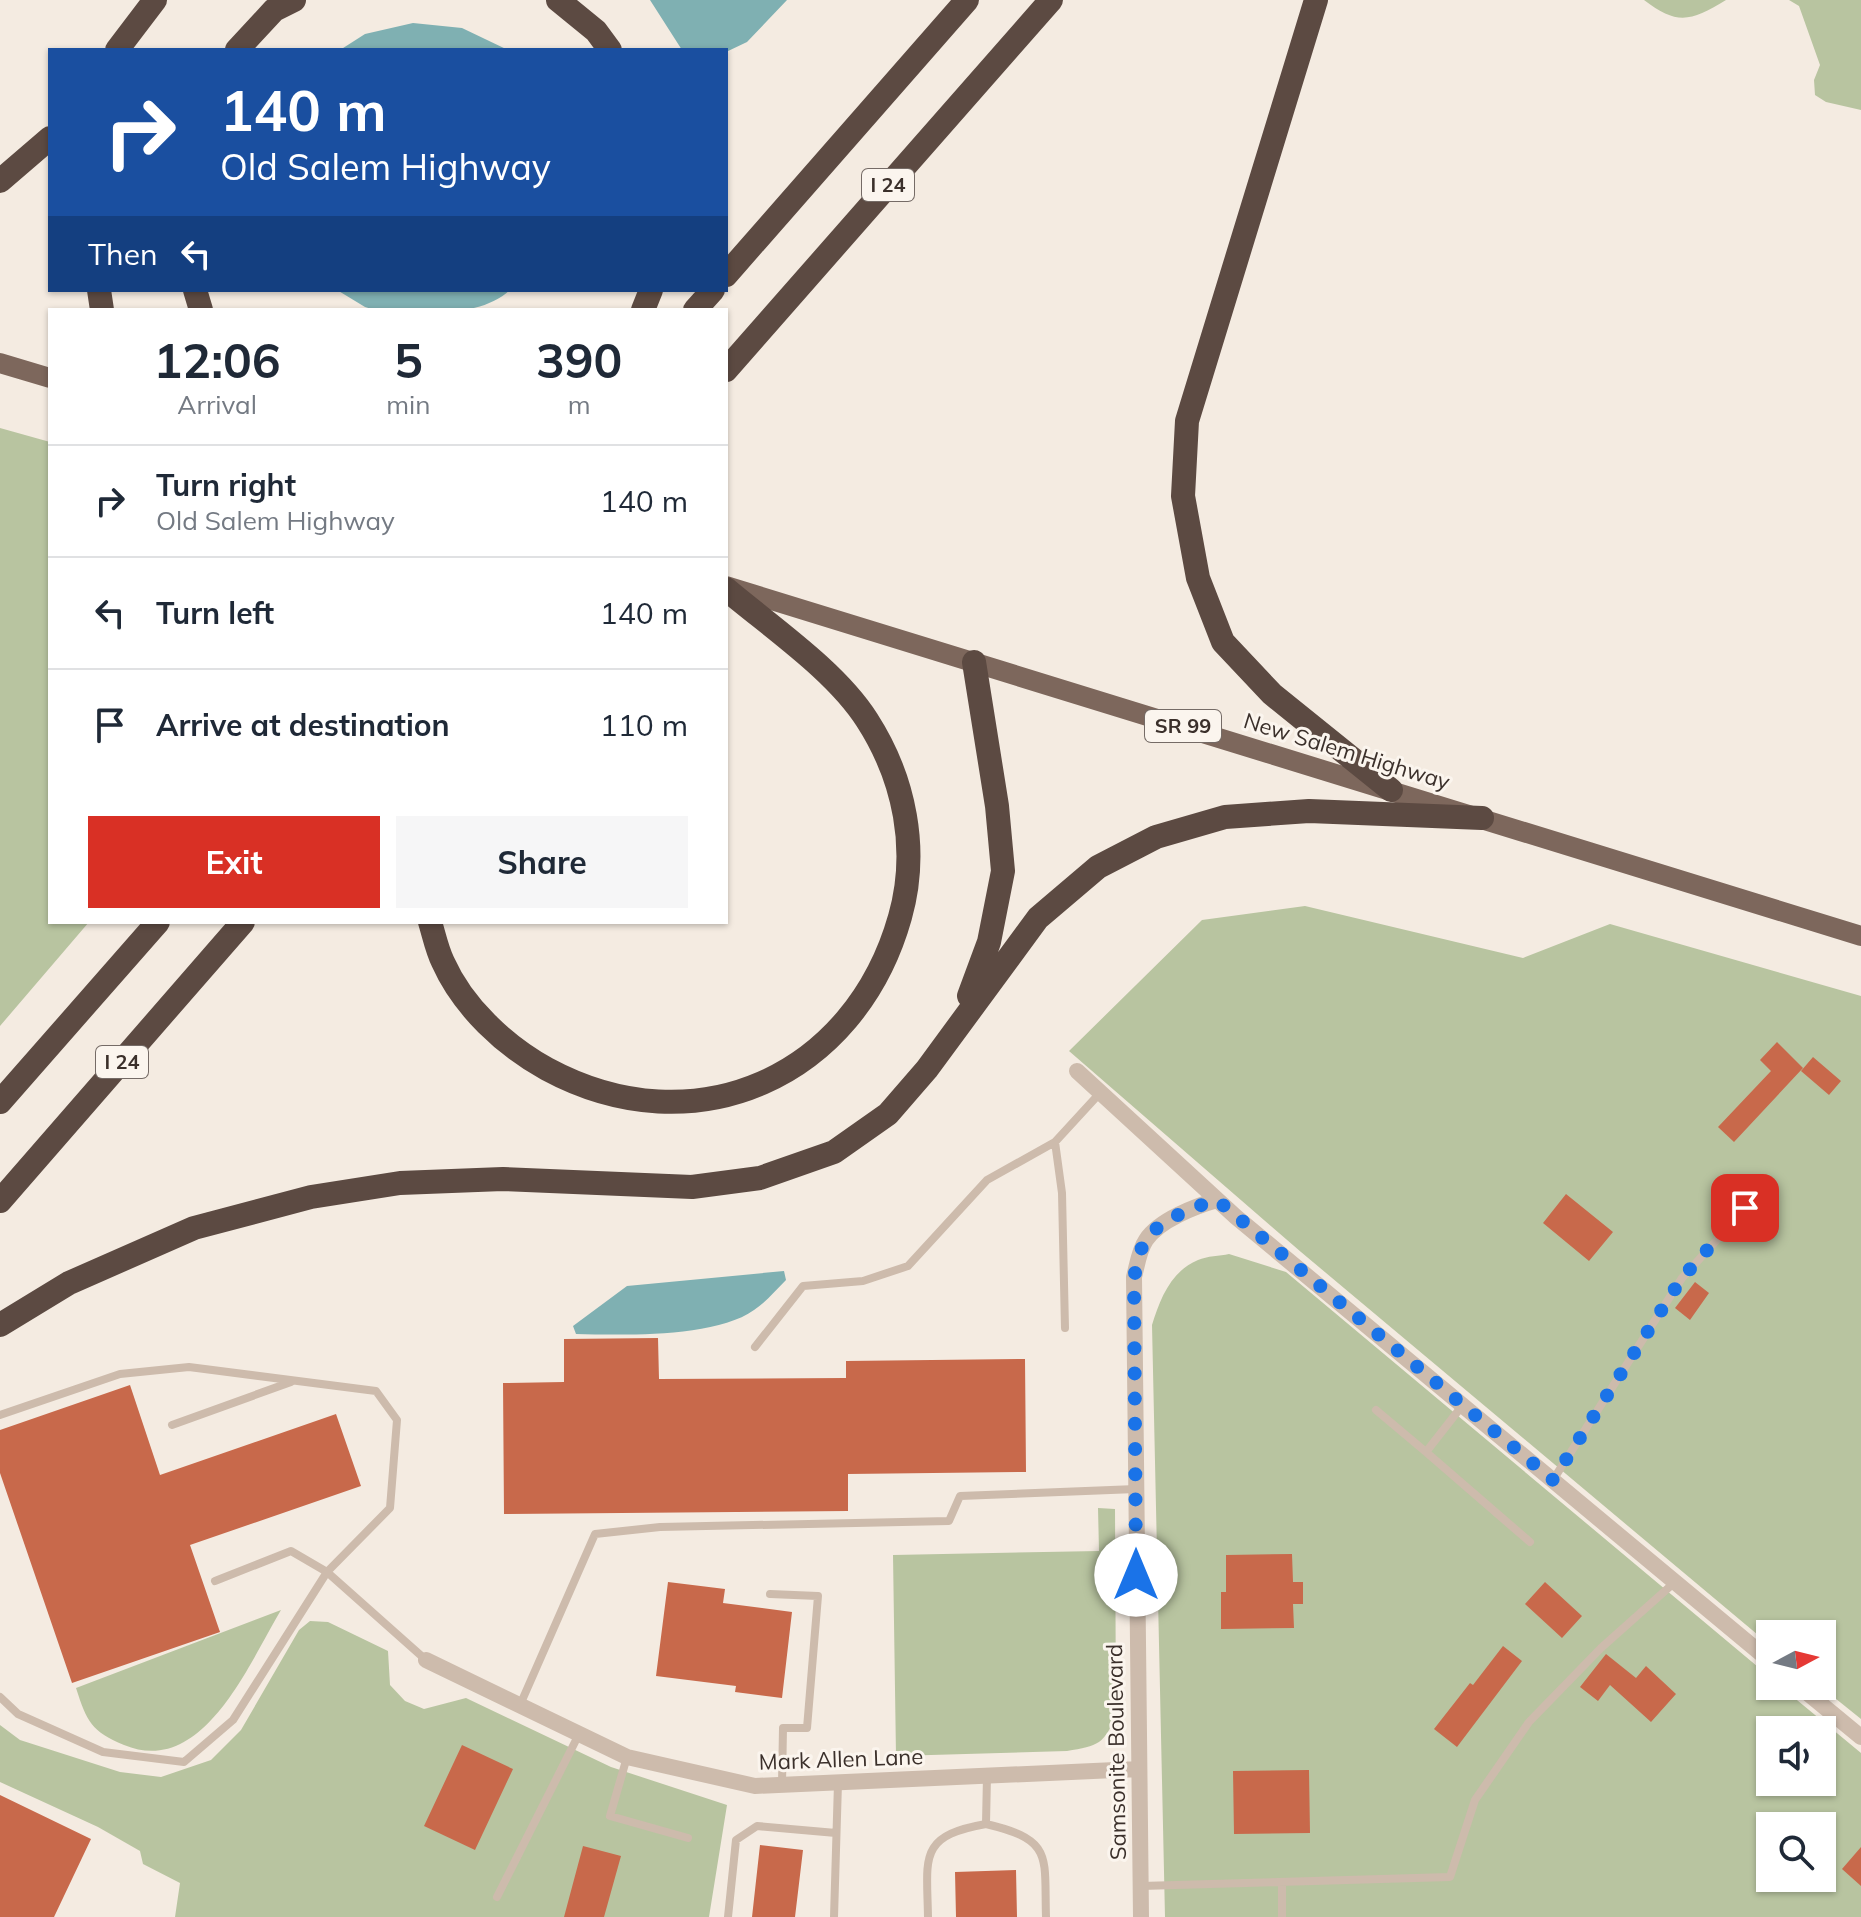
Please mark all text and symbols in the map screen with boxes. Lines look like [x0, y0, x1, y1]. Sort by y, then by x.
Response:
text: 140 m [220, 75, 387, 145]
icon: right [88, 80, 192, 184]
text: Old Salem Highway [220, 144, 551, 189]
road number: I 24 [862, 169, 914, 201]
icon: left [174, 232, 218, 276]
text: Then [88, 235, 158, 273]
text: 12:06 [154, 330, 281, 390]
text: 5 [394, 330, 423, 390]
text: 390 [536, 330, 622, 390]
text: Arrival [177, 388, 257, 421]
text: min [386, 388, 430, 421]
text: m [568, 388, 591, 421]
text: Turn right [156, 466, 296, 504]
icon: right [88, 479, 132, 523]
text: 140 m [600, 482, 688, 520]
text: Old Salem Highway [156, 504, 395, 537]
icon: left [88, 591, 132, 635]
text: Turn left [156, 594, 274, 632]
text: 140 m [600, 594, 688, 632]
icon: arrive [88, 703, 132, 747]
text: Arrive at destination [156, 706, 450, 744]
text: 110 m [600, 706, 688, 744]
street label: New Salem Highway [1241, 706, 1454, 796]
road number: SR 99 [1145, 710, 1221, 742]
button: Exit [88, 816, 380, 908]
button: Share [396, 816, 688, 908]
road number: I 24 [96, 1046, 148, 1078]
pin [1711, 1174, 1779, 1242]
icon: arrive [1723, 1186, 1767, 1230]
position arrow [1094, 1533, 1178, 1617]
north arrow [1756, 1620, 1836, 1700]
map controls [1756, 1620, 1836, 1892]
street label: Samsonite Boulevard [1100, 1644, 1132, 1860]
button: sound [1756, 1716, 1836, 1796]
street label: Mark Allen Lane [758, 1742, 924, 1776]
button: search [1756, 1812, 1836, 1892]

